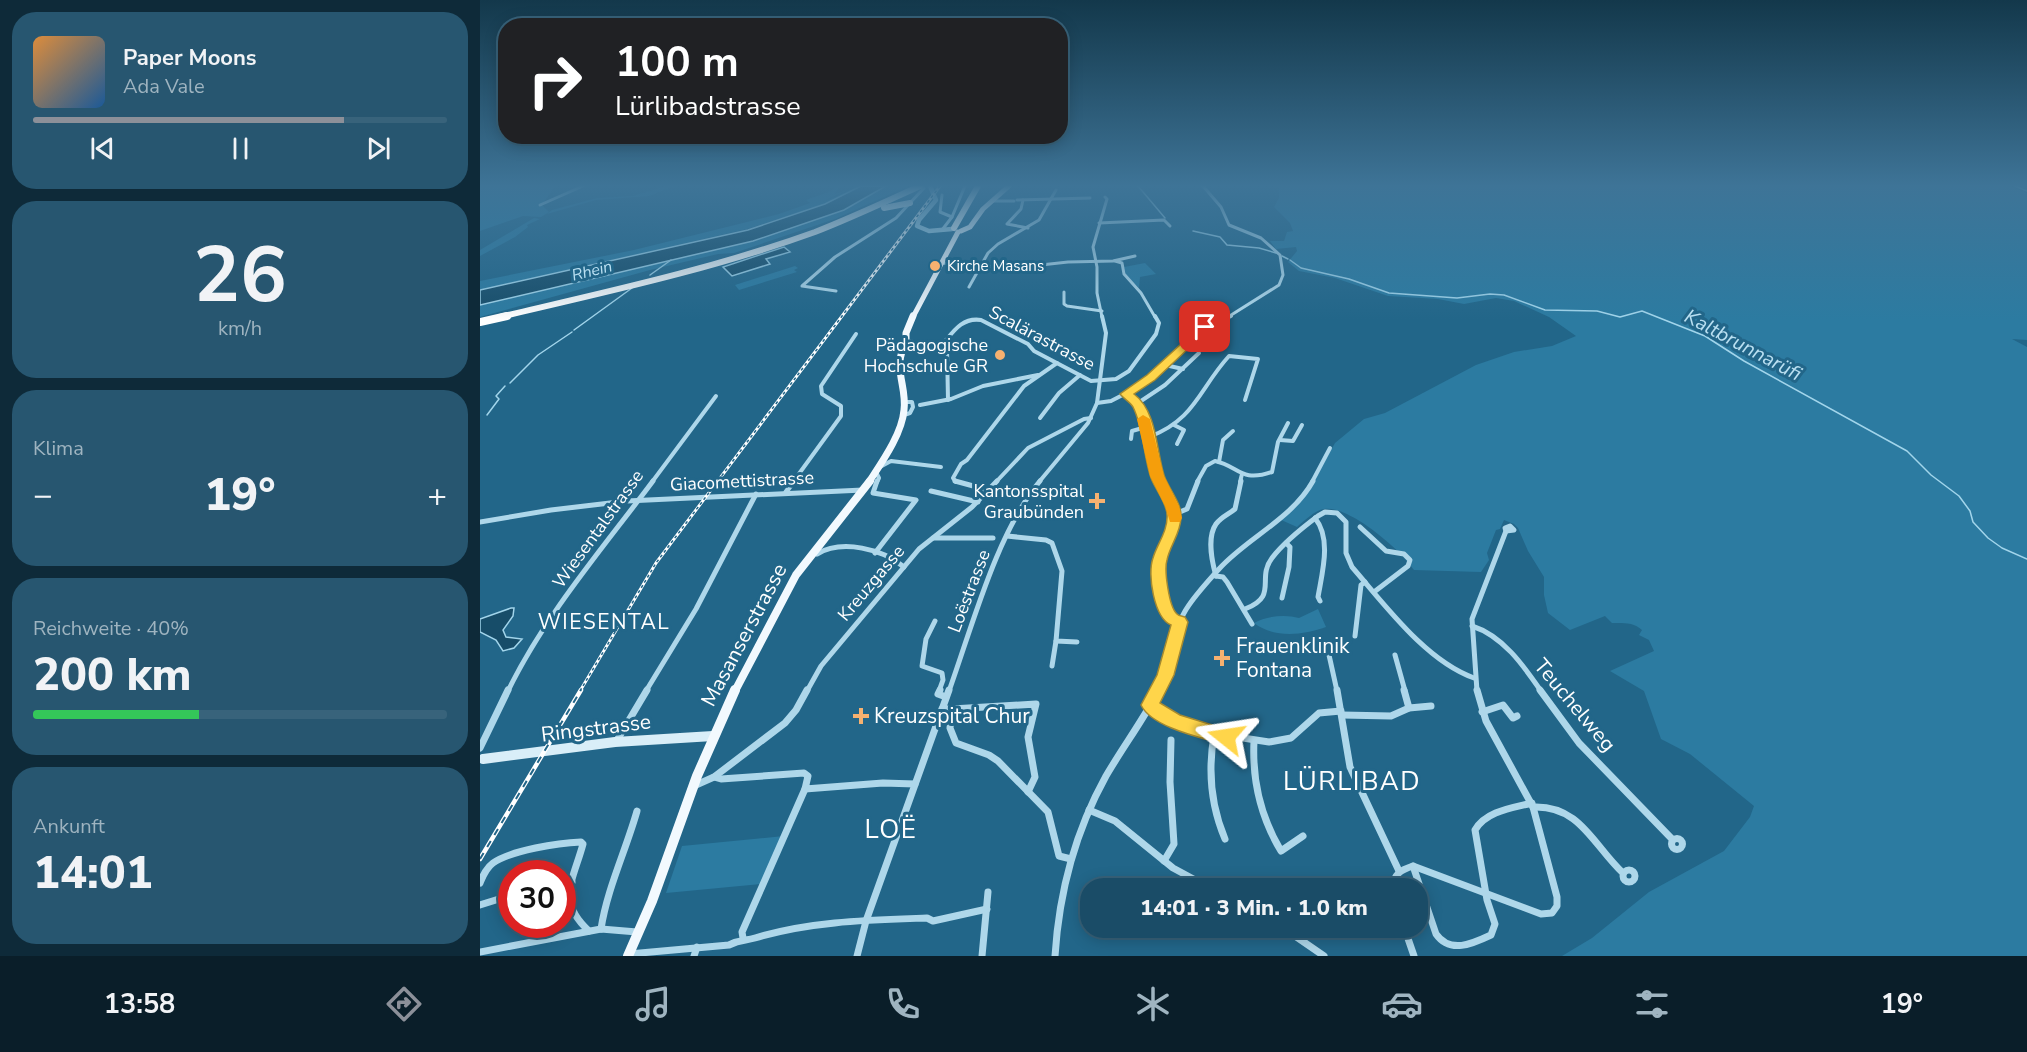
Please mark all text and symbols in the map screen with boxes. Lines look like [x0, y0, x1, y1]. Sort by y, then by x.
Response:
text: 100 m [615, 34, 739, 91]
icon: right [516, 42, 594, 120]
text: Paper Moons [123, 43, 257, 73]
text: Ada Vale [123, 73, 205, 100]
text: Lürlibadstrasse [615, 88, 801, 125]
icon: previous [86, 132, 119, 165]
icon: pause [224, 132, 257, 165]
icon: next [362, 132, 395, 165]
text: 26 [193, 222, 287, 329]
water label: Rhein [569, 255, 615, 287]
place label: Kirche Masans [947, 256, 1044, 276]
marker: Kirche Masans [928, 259, 942, 273]
street label: Scalärastrasse [985, 300, 1099, 376]
pin [1179, 301, 1230, 352]
water label: Kaltbrunnarüfi [1680, 303, 1807, 388]
icon: arrive [1188, 310, 1221, 343]
text: km/h [218, 315, 262, 342]
place label: Pädagogische Hochschule GR [864, 333, 988, 378]
marker: Pädagogische Hochschule GR [993, 348, 1007, 362]
text: Klima [33, 435, 84, 462]
text: 19° [204, 465, 276, 526]
street label: Wiesentalstrasse [547, 465, 649, 593]
street label: Giacomettistrasse [669, 465, 815, 497]
text: − [33, 473, 53, 518]
text: + [427, 473, 447, 518]
place label: Kantonsspital Graubünden [973, 479, 1085, 524]
marker: Kantonsspital Graubünden [1088, 492, 1106, 510]
street label: Kreuzgasse [832, 540, 910, 626]
street label: Loëstrasse [942, 546, 996, 636]
street label: Masanserstrasse [695, 559, 793, 711]
district label: WIESENTAL [538, 608, 670, 636]
text: Reichweite · 40% [33, 615, 189, 642]
place label: Frauenklinik Fontana [1236, 632, 1350, 684]
text: 200 km [33, 645, 192, 706]
marker: Frauenklinik Fontana [1213, 649, 1231, 667]
street label: Teuchelweg [1528, 652, 1622, 758]
place label: Kreuzspital Chur [874, 702, 1030, 730]
position arrow [1194, 705, 1258, 769]
street label: Ringstrasse [539, 707, 653, 749]
marker: Kreuzspital Chur [852, 707, 870, 725]
district label: LÜRLIBAD [1283, 764, 1421, 799]
district label: LOË [865, 812, 917, 847]
text: Ankunft [33, 813, 105, 840]
text: 14:01 [33, 843, 153, 904]
speed limit sign: 30 [498, 860, 576, 938]
text: 14:01 · 3 Min. · 1.0 km [1140, 893, 1368, 923]
icon: directions [383, 983, 425, 1025]
icon: music [632, 983, 674, 1025]
icon: phone [882, 983, 924, 1025]
icon: climate [1132, 983, 1174, 1025]
icon: car [1381, 983, 1423, 1025]
icon: filters [1631, 983, 1673, 1025]
text: 13:58 [104, 986, 175, 1023]
text: 19° [1880, 986, 1923, 1023]

